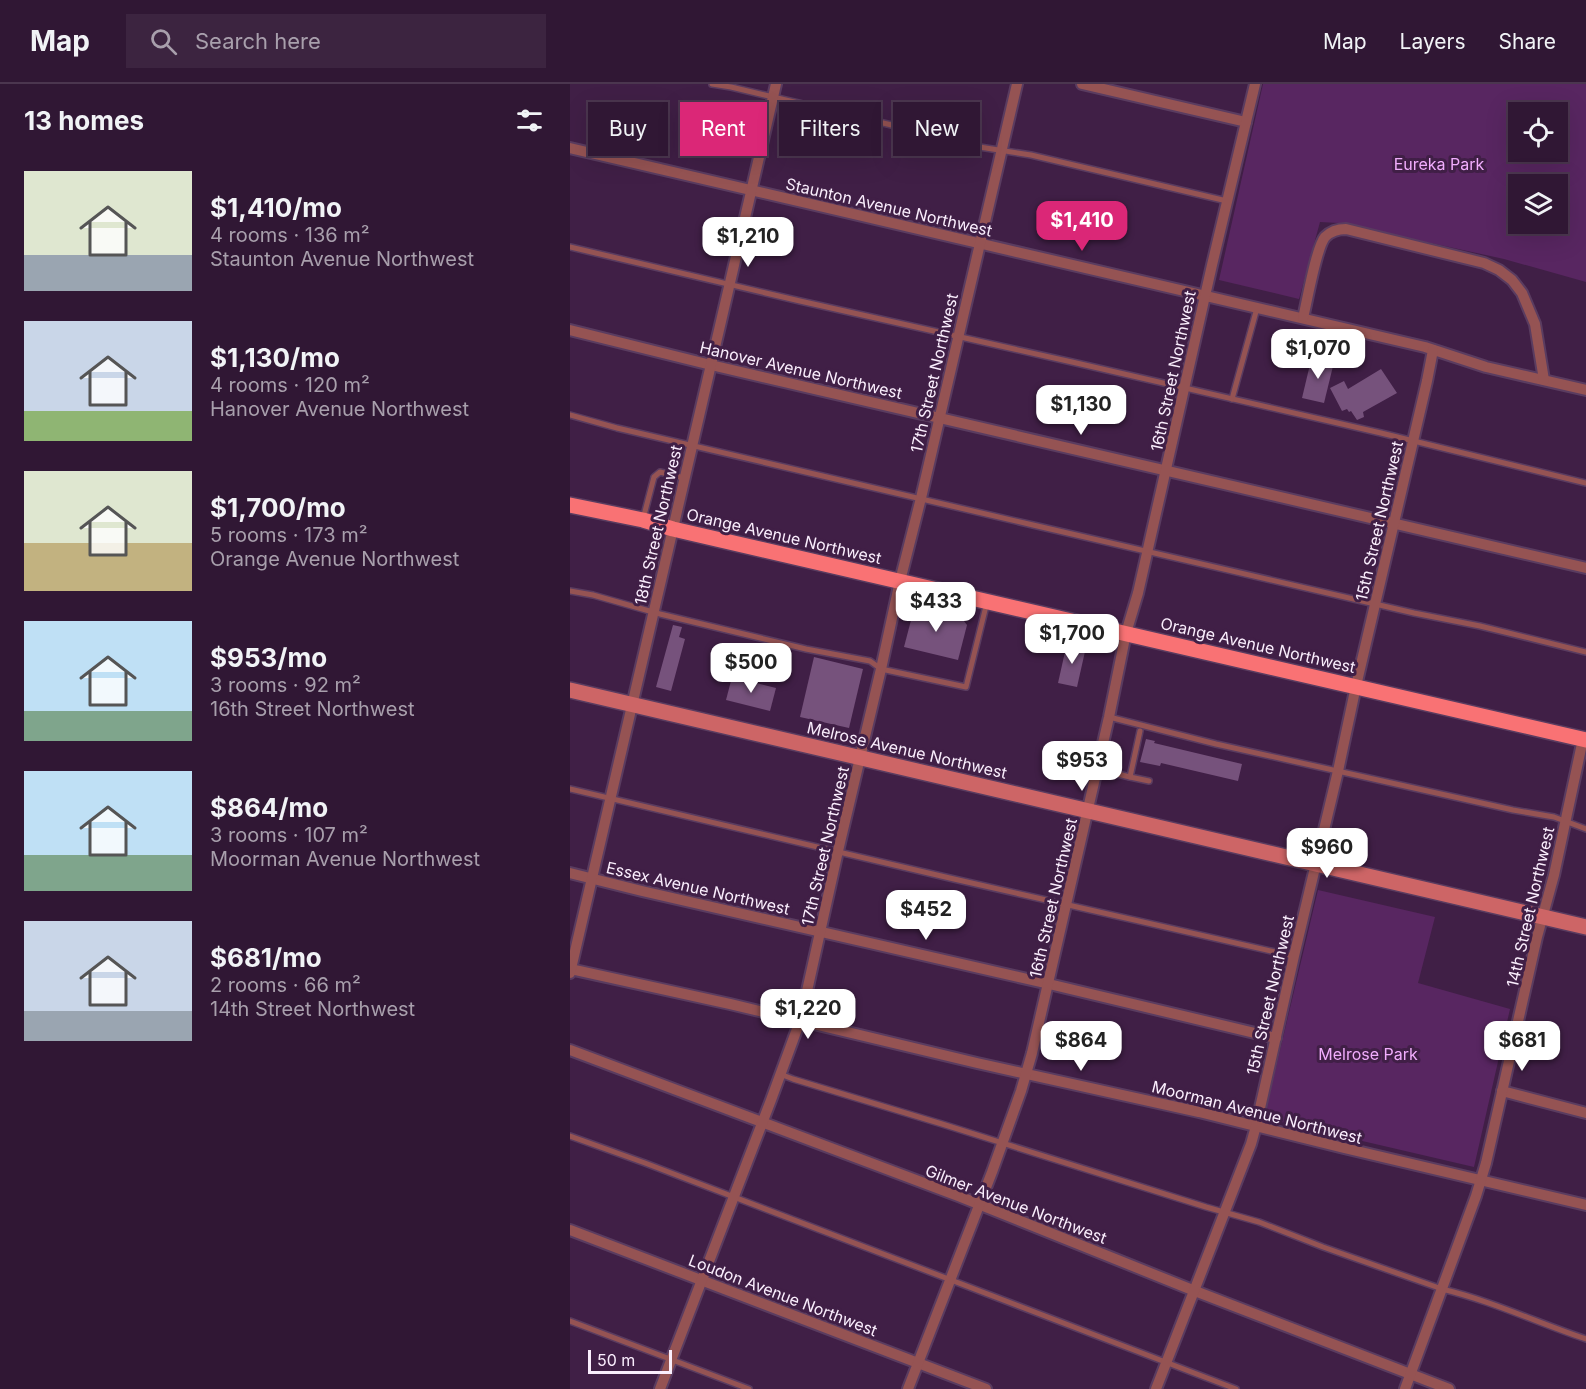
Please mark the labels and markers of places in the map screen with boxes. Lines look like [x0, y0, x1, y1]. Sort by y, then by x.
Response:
pin: $1,410 [1033, 201, 1131, 252]
pin: $1,210 [699, 217, 797, 268]
pin: $1,070 [1269, 329, 1367, 380]
pin: $1,130 [1032, 385, 1130, 436]
pin: $433 [900, 582, 972, 633]
pin: $1,700 [1023, 614, 1121, 665]
pin: $500 [715, 643, 787, 694]
pin: $953 [1046, 741, 1118, 792]
pin: $960 [1291, 828, 1363, 879]
pin: $452 [890, 890, 962, 941]
pin: $1,220 [759, 989, 857, 1040]
pin: $864 [1045, 1021, 1117, 1072]
pin: $681 [1486, 1021, 1558, 1072]

